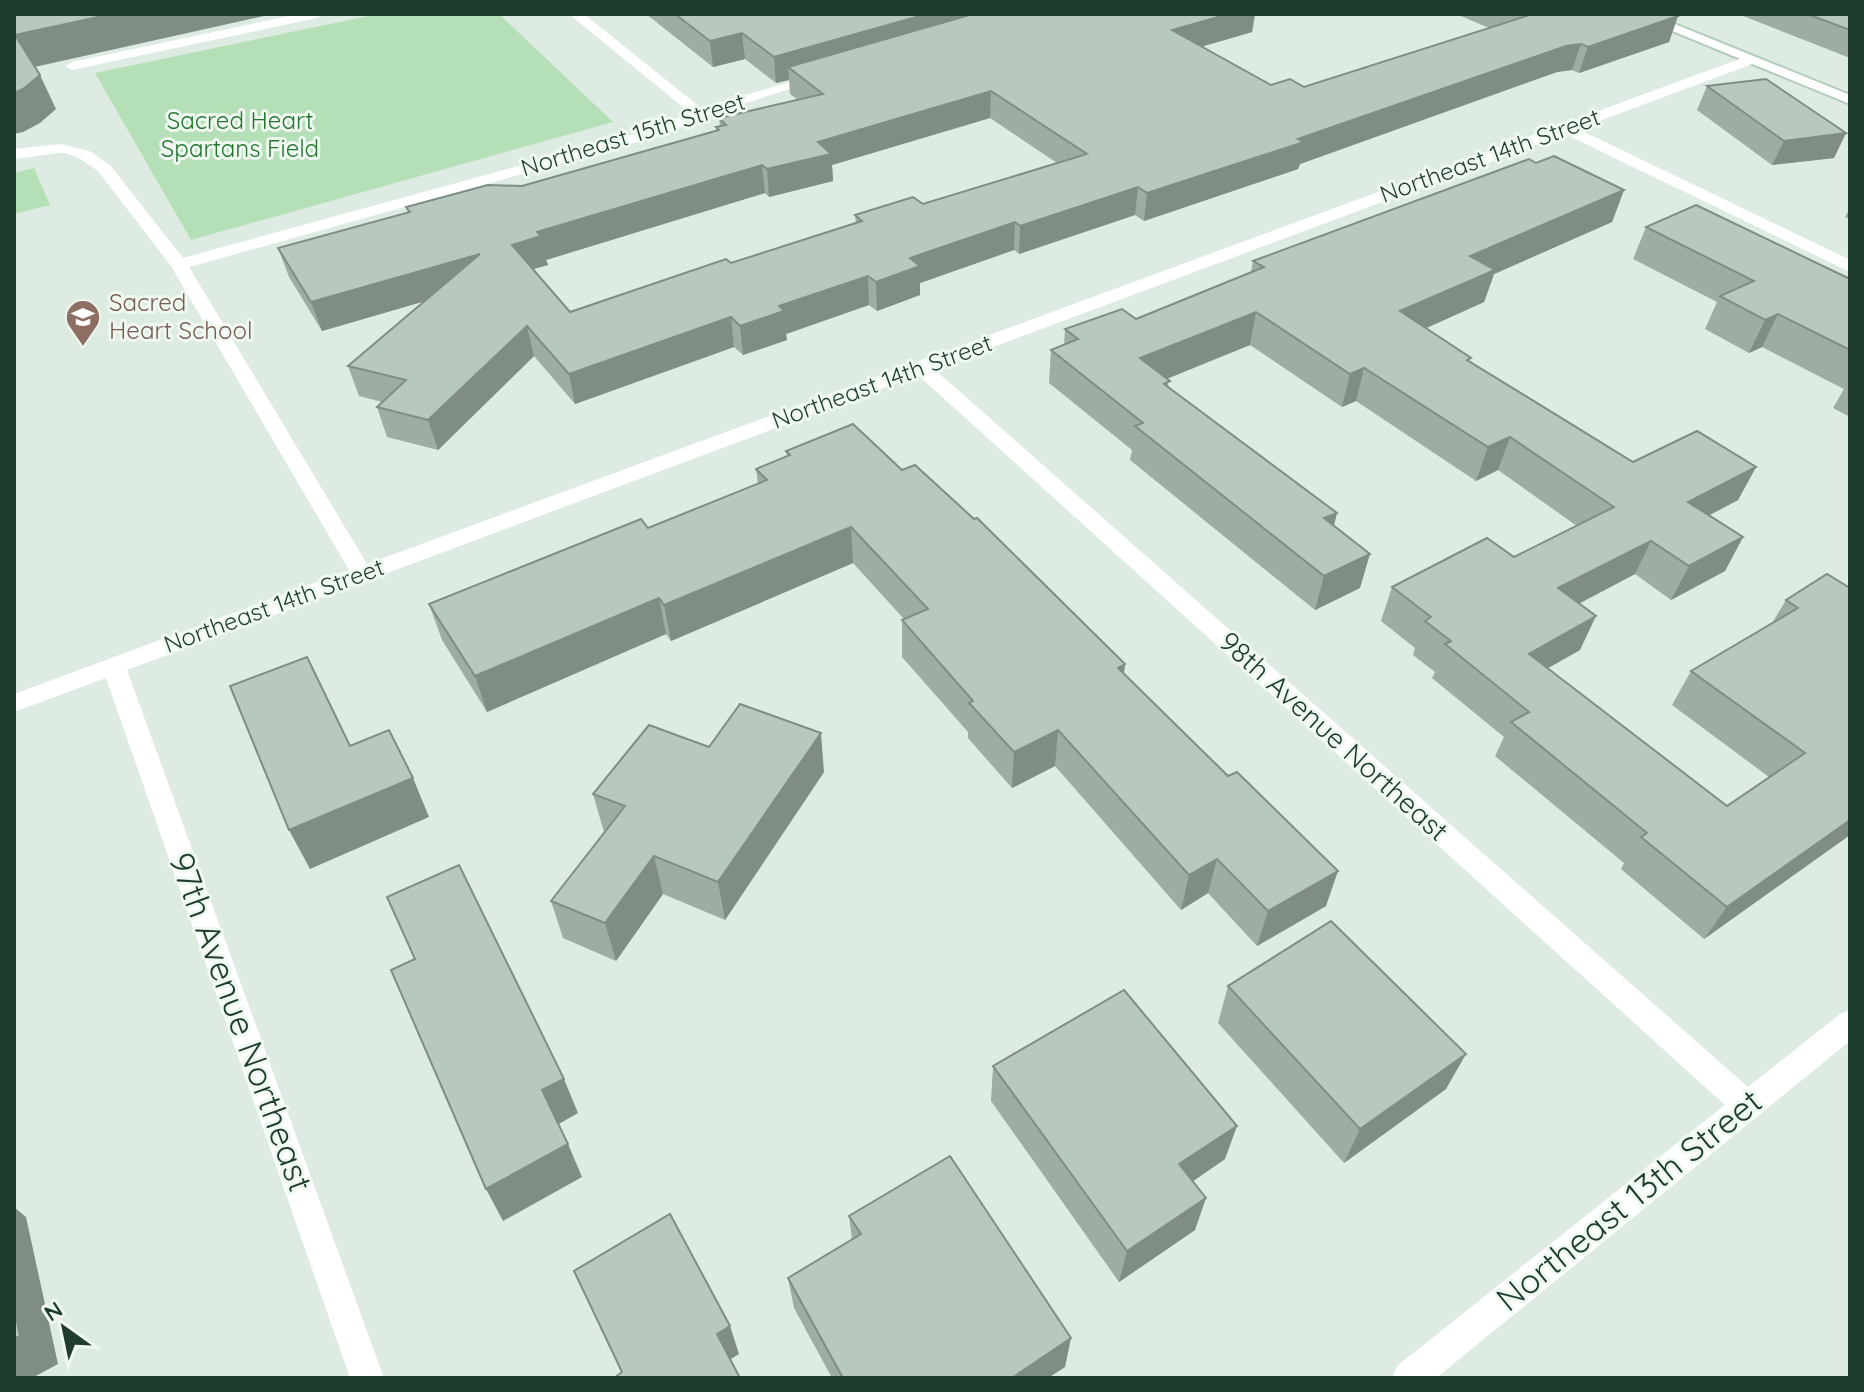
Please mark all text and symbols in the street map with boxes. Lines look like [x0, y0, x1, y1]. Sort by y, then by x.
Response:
street label: Northeast 15th Street [517, 86, 749, 182]
street label: Northeast 14th Street [1375, 101, 1604, 209]
park label: Sacred Heart Spartans Field [161, 105, 319, 163]
place label: Sacred Heart School [109, 287, 252, 345]
school or university icon: Sacred Heart School [64, 298, 102, 348]
street label: Northeast 14th Street [767, 327, 996, 435]
street label: Northeast 14th Street [159, 551, 388, 659]
street label: 98th Avenue Northeast [1213, 624, 1456, 848]
street label: 97th Avenue Northeast [160, 846, 323, 1197]
street label: Northeast 13th Street [1487, 1079, 1770, 1320]
north arrow [24, 1288, 104, 1368]
text: N [39, 1295, 68, 1327]

